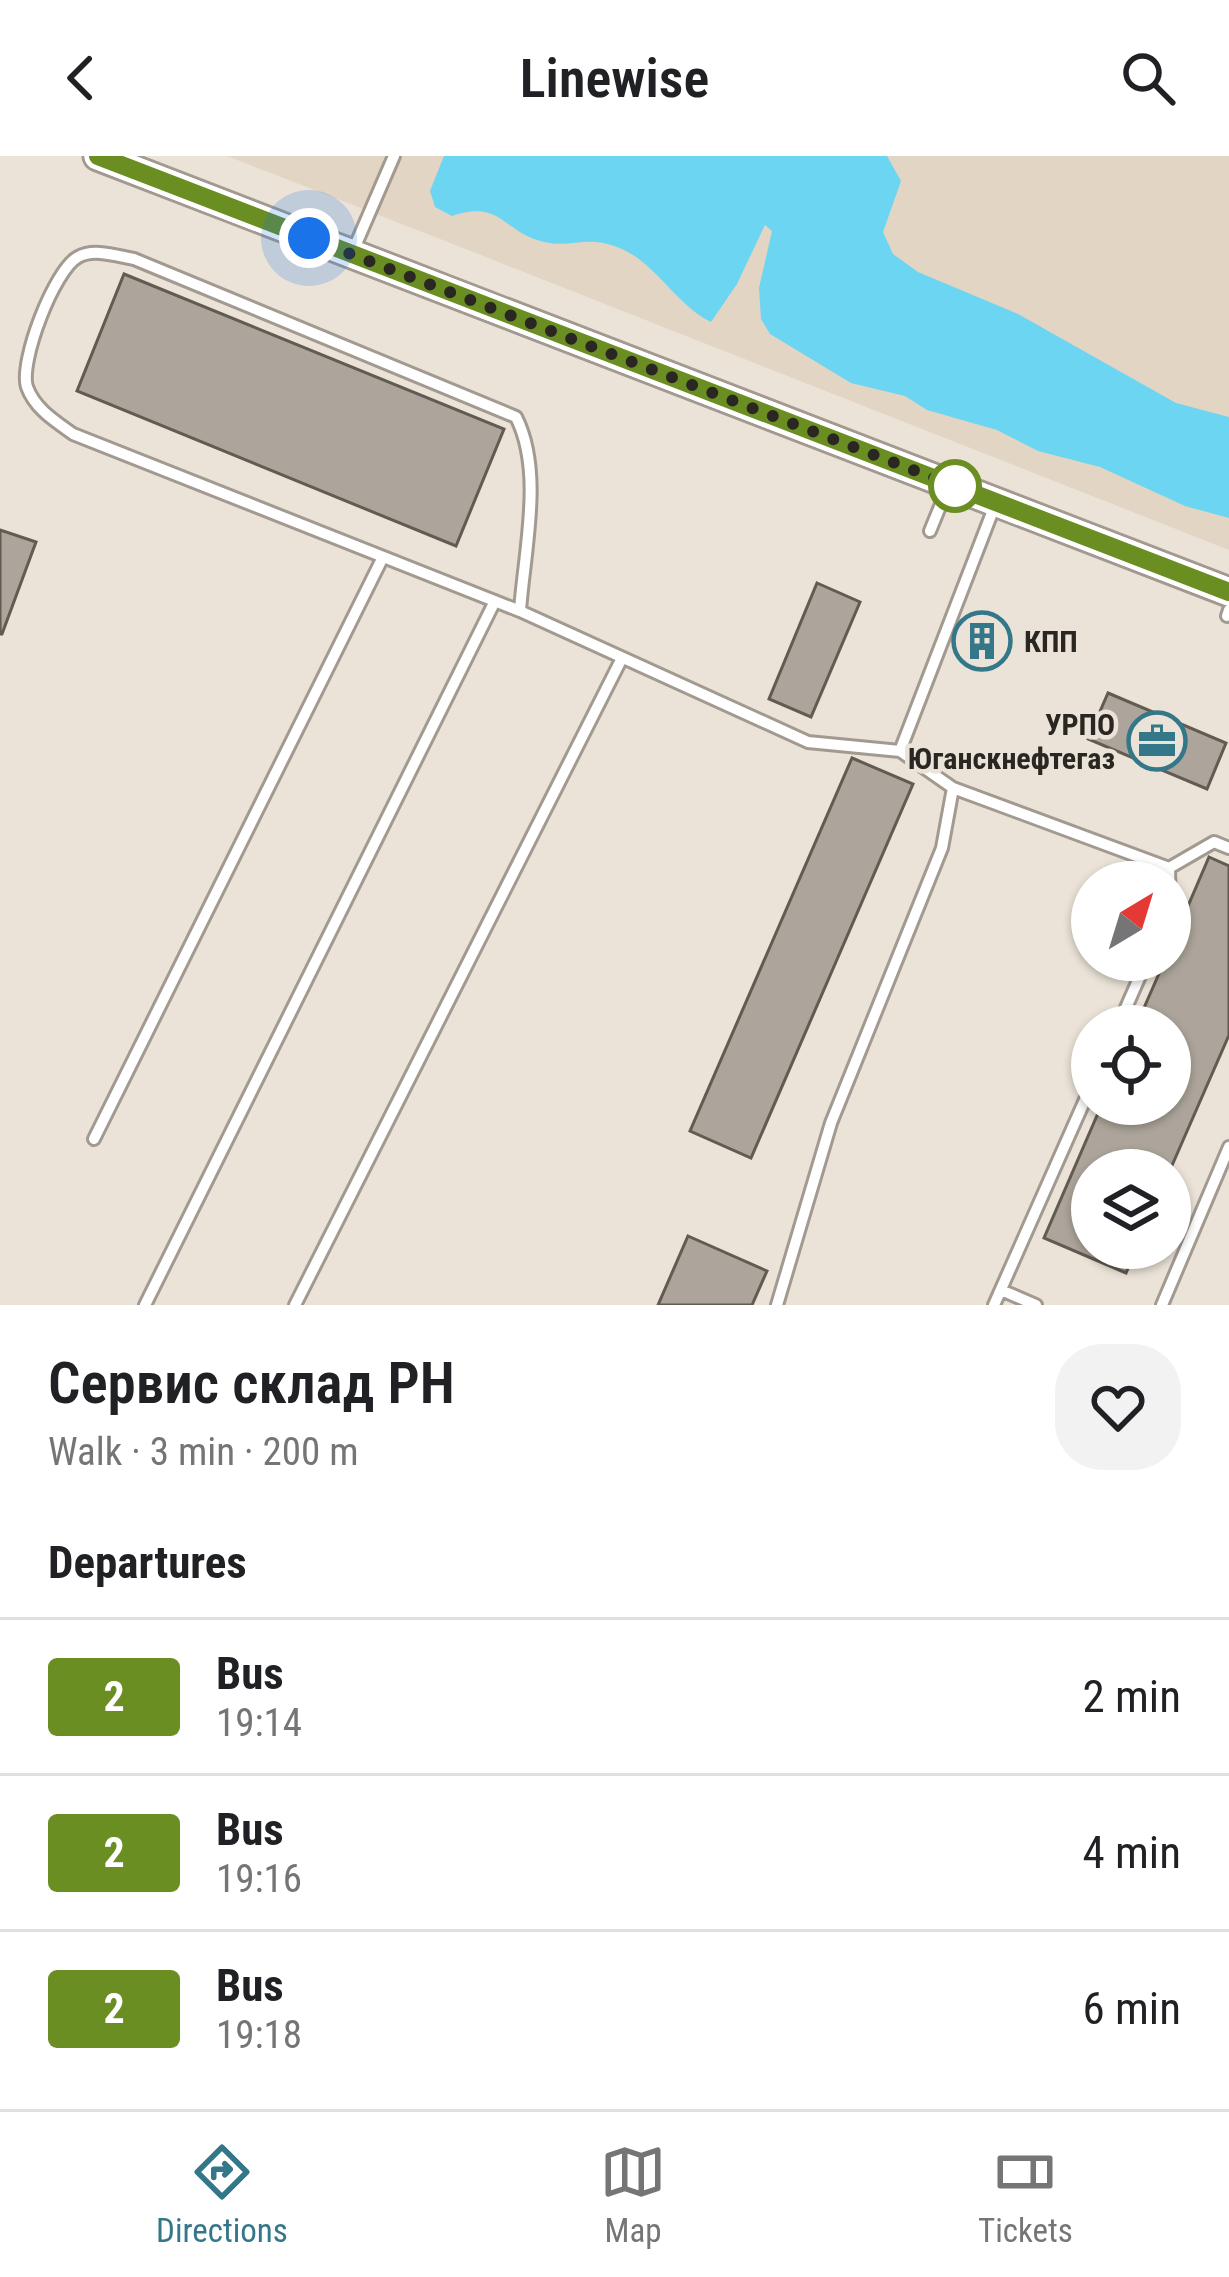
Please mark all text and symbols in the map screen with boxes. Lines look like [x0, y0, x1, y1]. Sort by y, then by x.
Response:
icon: back [48, 45, 114, 111]
icon: search [1115, 45, 1181, 111]
text: Linewise [520, 47, 709, 110]
your location [279, 208, 339, 268]
unlabelled marker [930, 461, 980, 511]
building icon: КПП [951, 610, 1013, 672]
place label: КПП [1024, 624, 1078, 659]
place label: УРПО Юганскнефтегаз [908, 707, 1115, 776]
office icon: УРПО Юганскнефтегаз [1126, 710, 1188, 772]
north arrow [1071, 861, 1191, 981]
map controls [1071, 861, 1191, 1269]
button: locate [1071, 1005, 1191, 1125]
button: layers [1071, 1149, 1191, 1269]
button: heart [1055, 1344, 1181, 1470]
text: Сервис склад РН [48, 1350, 455, 1417]
text: Walk · 3 min · 200 m [48, 1429, 359, 1475]
text: Departures [48, 1536, 247, 1589]
text: Bus [216, 1647, 284, 1700]
text: 2 min [1082, 1670, 1181, 1723]
text: 2 [103, 1672, 125, 1721]
text: 19:14 [216, 1700, 302, 1746]
text: Bus [216, 1803, 284, 1856]
text: 4 min [1082, 1826, 1181, 1879]
text: 2 [103, 1828, 125, 1877]
text: 19:16 [216, 1856, 302, 1902]
text: Bus [216, 1959, 284, 2012]
text: 6 min [1082, 1982, 1181, 2035]
text: 2 [103, 1984, 125, 2033]
text: 19:18 [216, 2012, 302, 2058]
tab: Directions [156, 2139, 288, 2250]
tab: Map [600, 2139, 666, 2250]
tab: Tickets [978, 2139, 1073, 2250]

